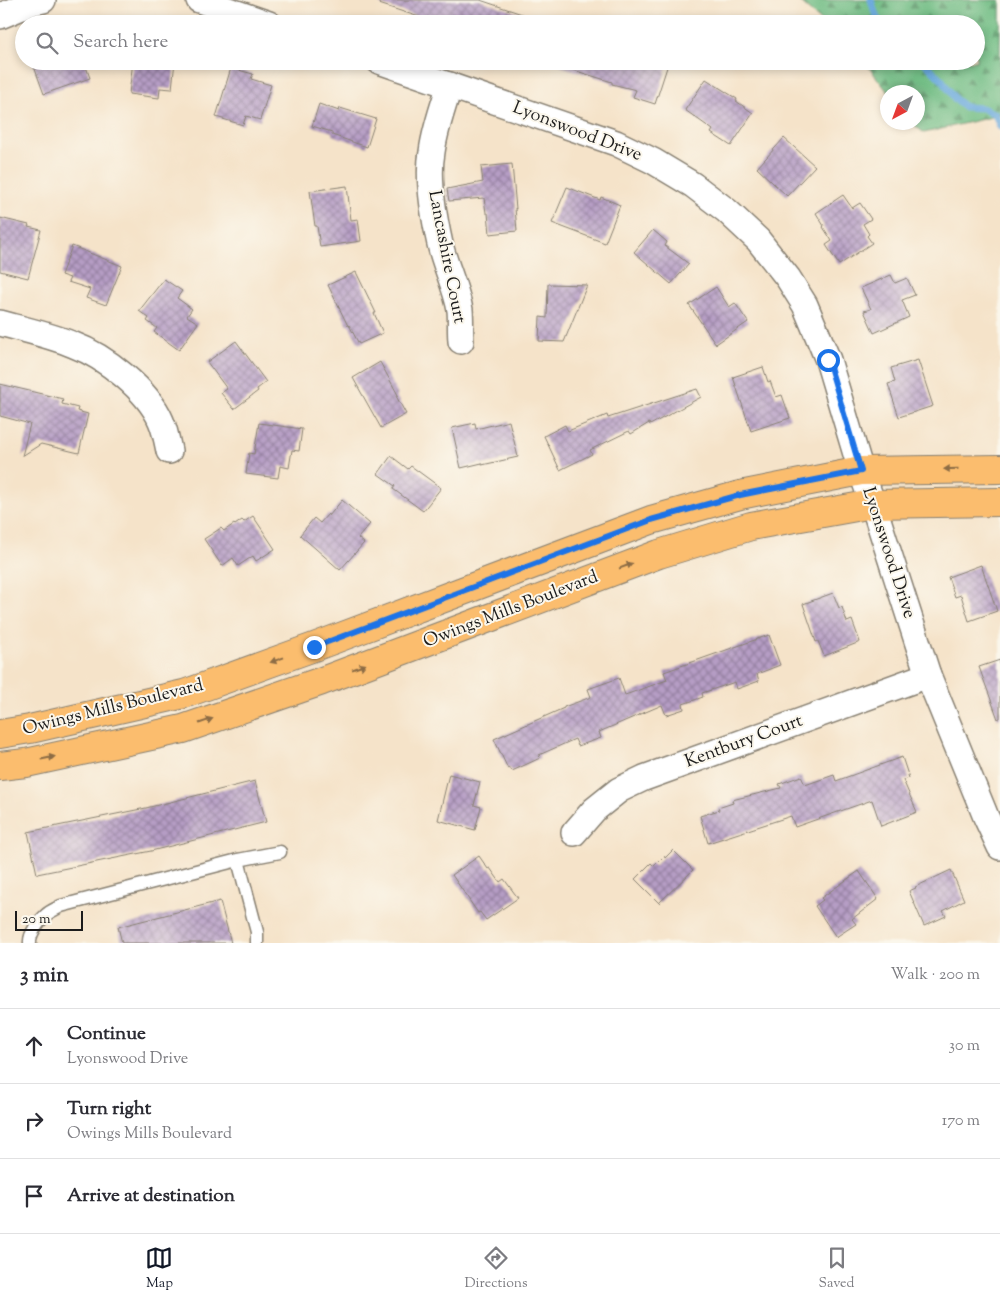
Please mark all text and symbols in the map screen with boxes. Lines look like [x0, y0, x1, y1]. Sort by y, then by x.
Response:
search box [15, 15, 985, 70]
icon: search [33, 29, 61, 57]
text: Search here [73, 29, 168, 56]
north arrow [880, 85, 925, 130]
street label: Lyonswood Drive [509, 95, 645, 169]
street label: Lancashire Court [420, 188, 472, 326]
route start [817, 349, 840, 372]
one-way arrow [943, 466, 959, 474]
street label: Lyonswood Drive [855, 484, 921, 622]
one-way arrow [619, 562, 634, 570]
street label: Owings Mills Boulevard [420, 565, 602, 655]
route end [303, 636, 326, 659]
one-way arrow [270, 657, 285, 664]
one-way arrow [352, 662, 366, 670]
street label: Owings Mills Boulevard [20, 673, 206, 743]
street label: Kentbury Court [681, 709, 807, 775]
one-way arrow [199, 717, 214, 725]
one-way arrow [40, 754, 56, 762]
scale bar [15, 908, 82, 931]
text: 20 m [22, 910, 51, 930]
text: 3 min [20, 961, 69, 991]
text: Walk · 200 m [891, 964, 980, 987]
text: Continue [67, 1021, 146, 1048]
icon: ahead [20, 1032, 48, 1060]
text: 30 m [949, 1035, 980, 1058]
text: Lyonswood Drive [67, 1048, 188, 1071]
text: Turn right [67, 1096, 151, 1123]
icon: right [20, 1107, 48, 1135]
text: 170 m [942, 1110, 980, 1133]
text: Owings Mills Boulevard [67, 1123, 232, 1146]
icon: arrive [20, 1182, 48, 1210]
text: Arrive at destination [67, 1183, 235, 1210]
tab: Map [145, 1244, 173, 1294]
tab: Directions [464, 1244, 528, 1294]
tab: Saved [819, 1244, 854, 1294]

